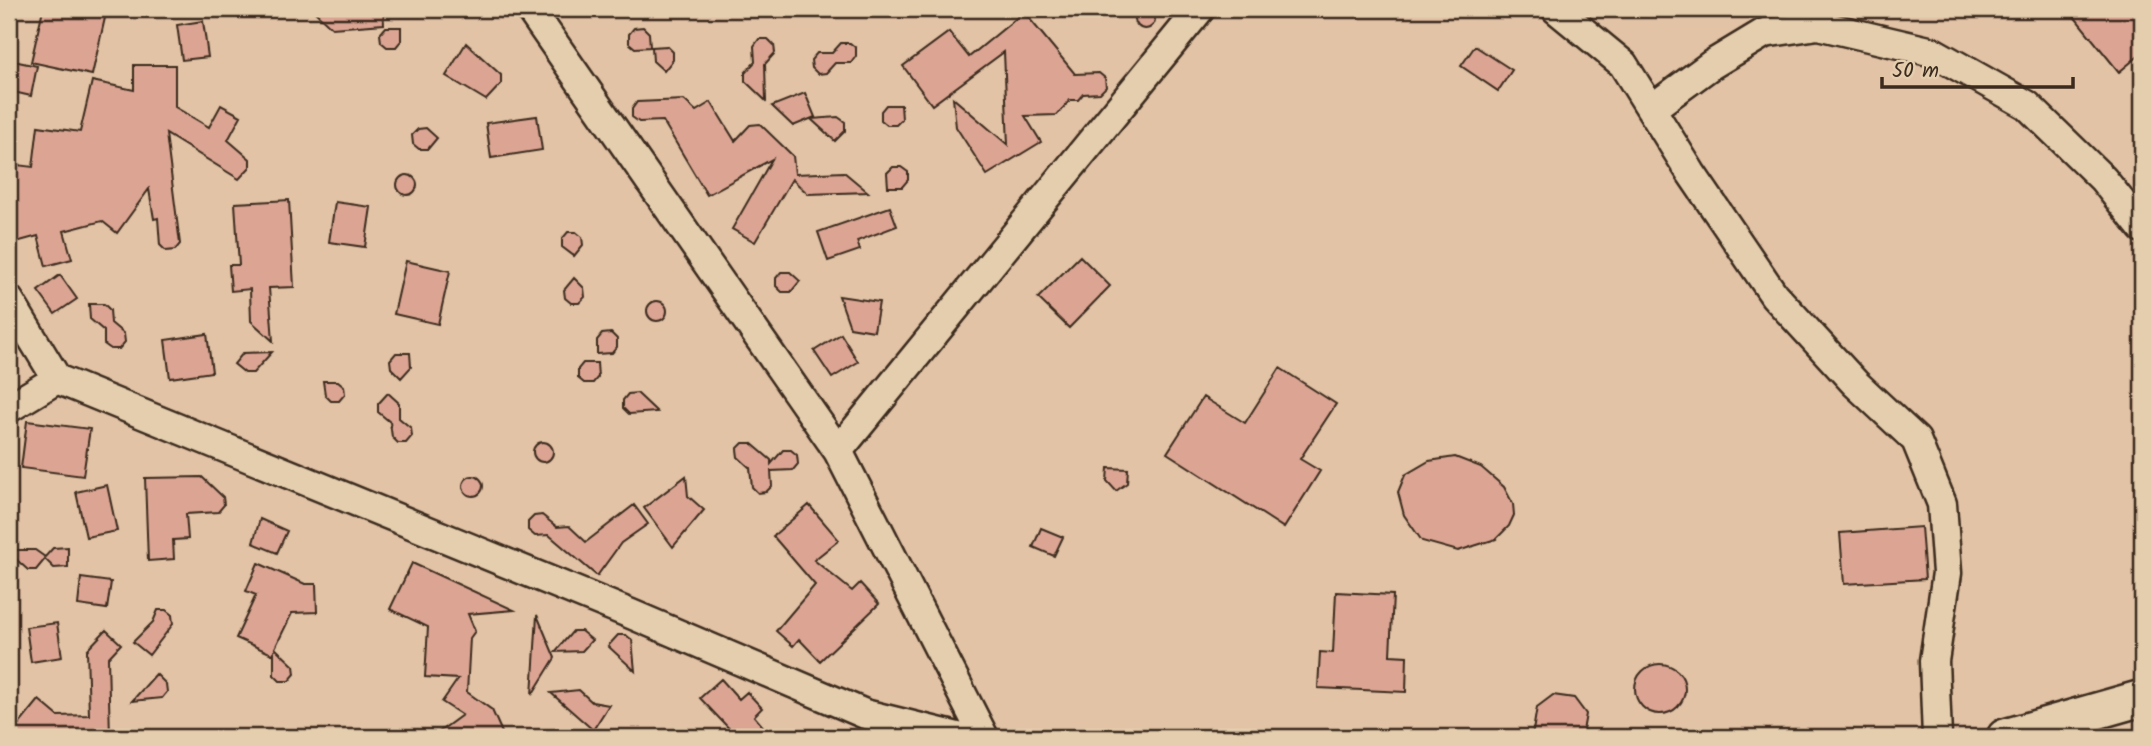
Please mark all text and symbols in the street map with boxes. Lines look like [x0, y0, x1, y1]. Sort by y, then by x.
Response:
scale bar [1882, 46, 2072, 90]
text: 50 m [1892, 55, 1939, 88]

